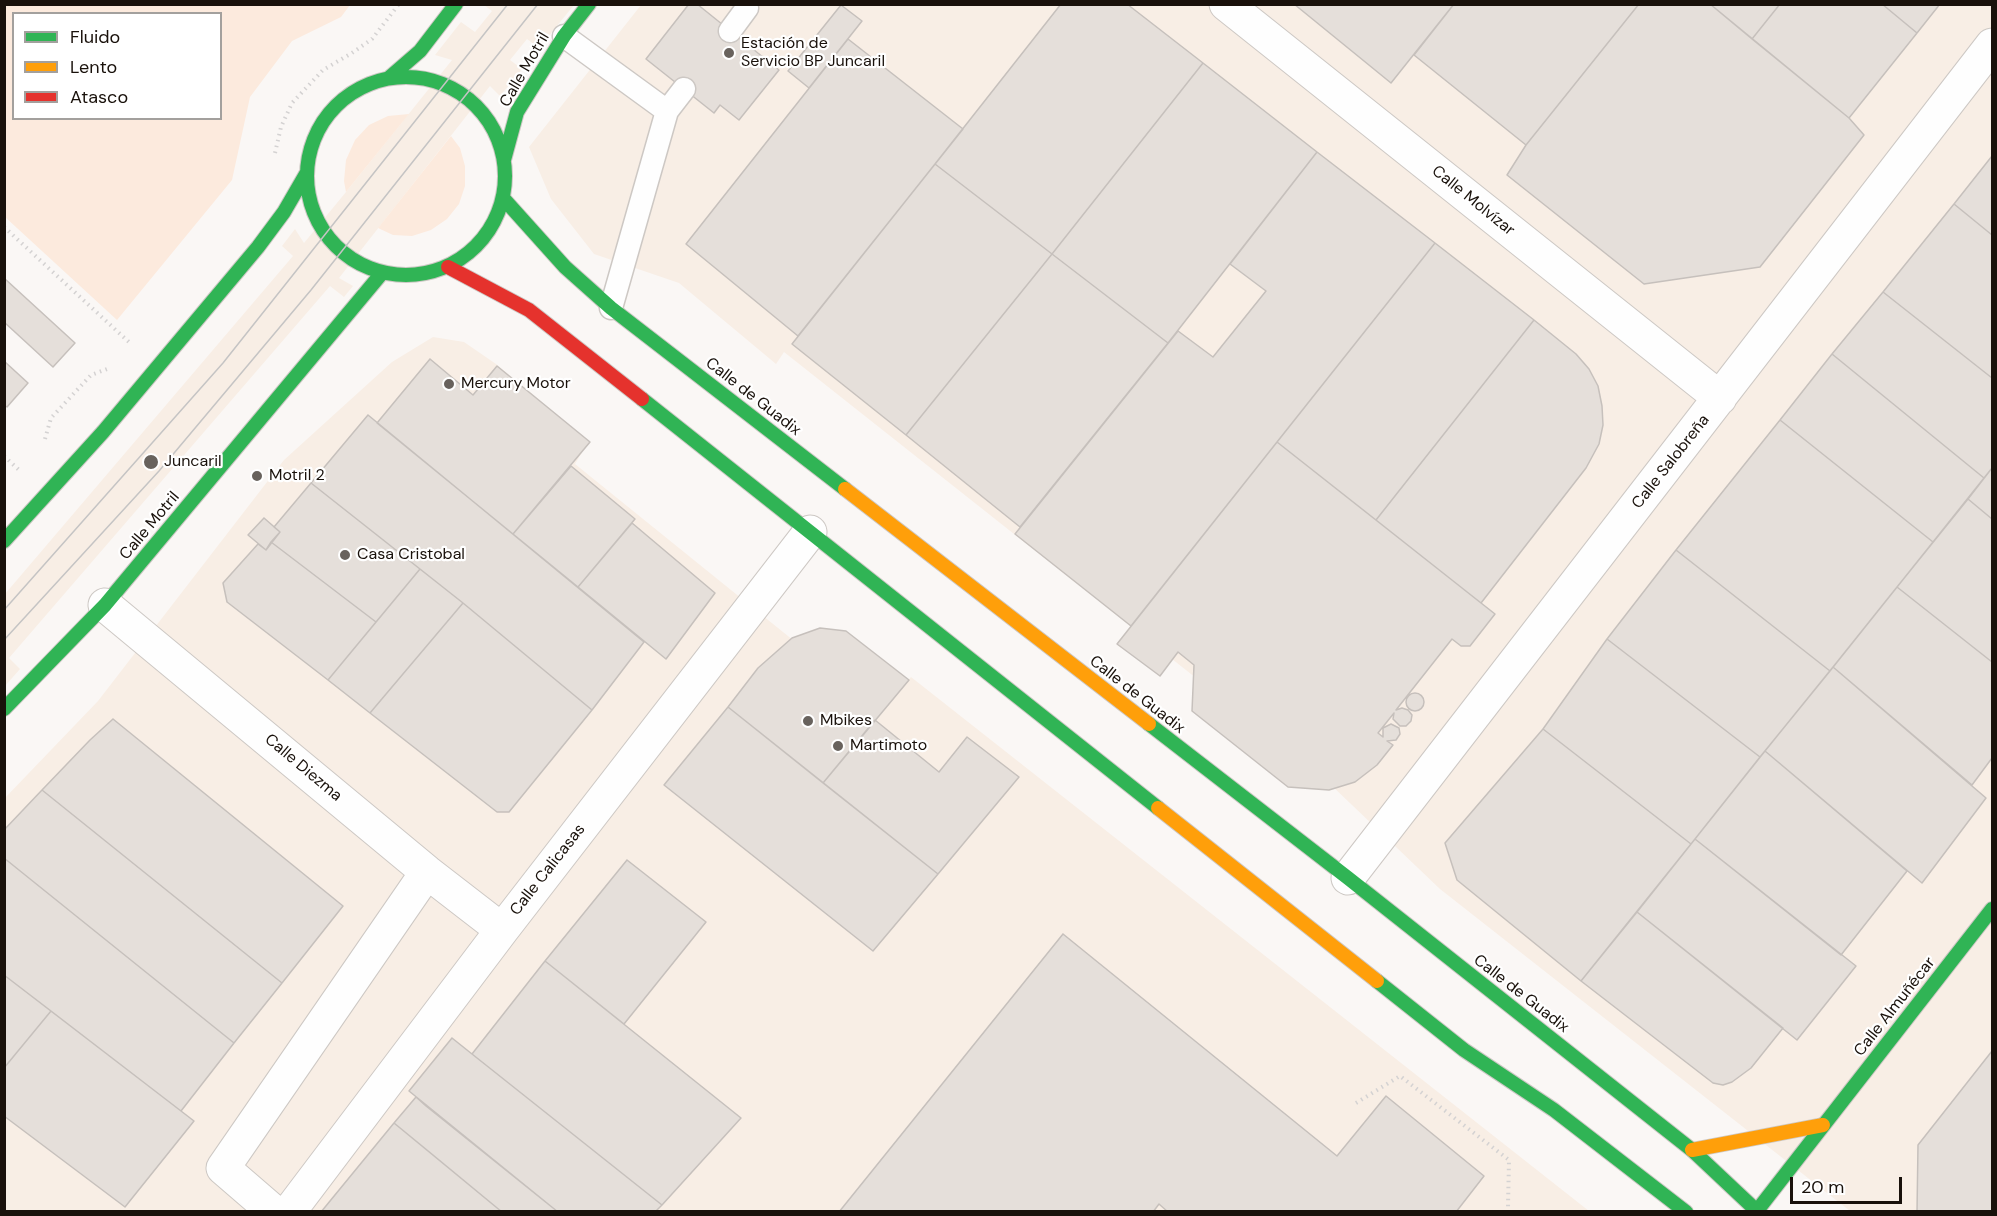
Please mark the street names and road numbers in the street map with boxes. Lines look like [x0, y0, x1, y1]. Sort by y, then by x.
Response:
street label: Calle Motril [496, 29, 554, 111]
street label: Calle Molvízar [1428, 162, 1518, 240]
street label: Calle de Guadix [701, 354, 805, 440]
street label: Calle Salobreña [1628, 411, 1714, 513]
street label: Calle Motril [116, 488, 184, 564]
street label: Calle de Guadix [1085, 652, 1189, 738]
street label: Calle Diezma [260, 730, 346, 806]
street label: Calle Calicasas [506, 820, 590, 920]
street label: Calle de Guadix [1469, 951, 1573, 1037]
street label: Calle Almuñécar [1850, 954, 1940, 1060]

